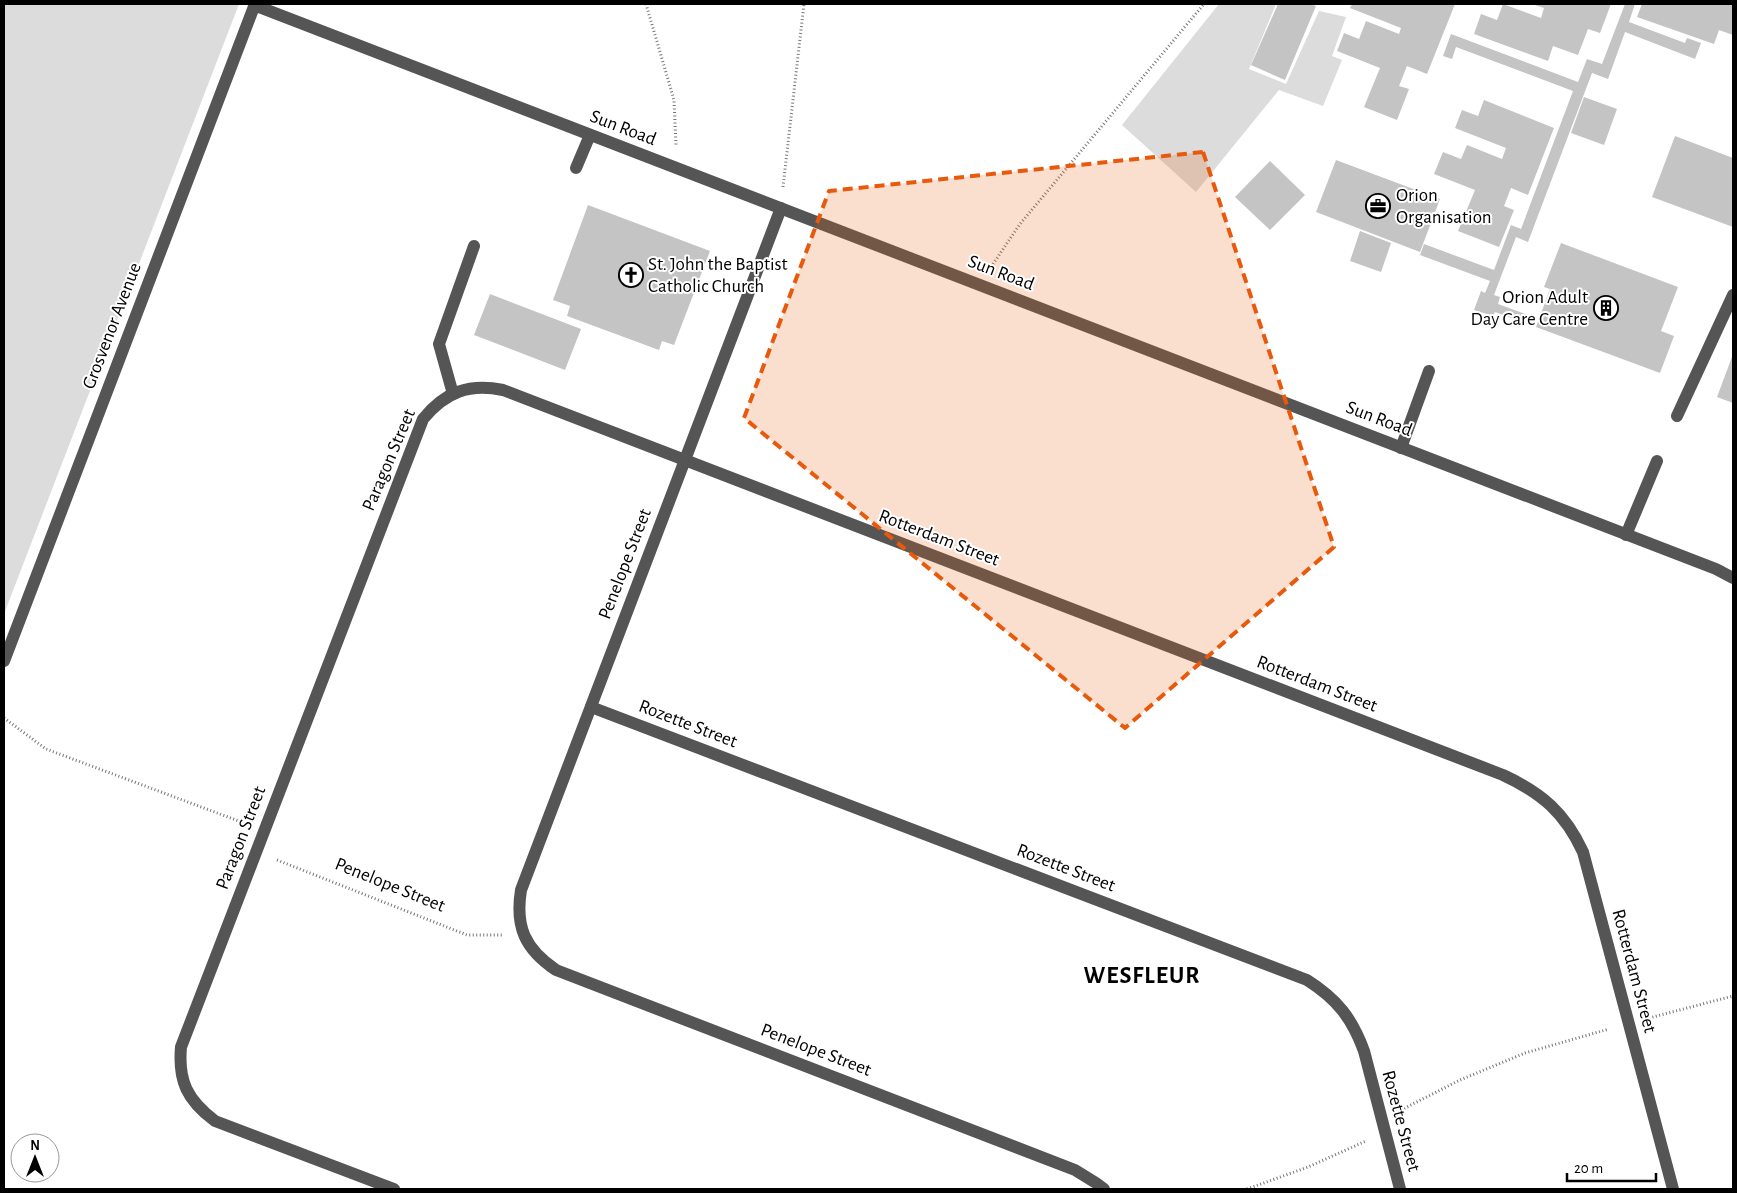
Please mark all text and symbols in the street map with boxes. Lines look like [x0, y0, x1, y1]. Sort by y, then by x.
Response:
street label: Sun Road [587, 107, 659, 149]
place label: Orion Organisation [1396, 186, 1492, 227]
office icon: Orion Organisation [1365, 193, 1391, 219]
street label: Sun Road [965, 252, 1037, 294]
place label: St. John the Baptist Catholic Church [648, 255, 788, 296]
street label: Grosvenor Avenue [79, 260, 145, 392]
church icon: St. John the Baptist Catholic Church [618, 262, 644, 288]
place label: Orion Adult Day Care Centre [1470, 288, 1588, 329]
building icon: Orion Adult Day Care Centre [1593, 295, 1619, 321]
street label: Sun Road [1343, 398, 1415, 440]
street label: Paragon Street [359, 406, 419, 514]
street label: Penelope Street [595, 506, 655, 622]
street label: Rotterdam Street [876, 506, 1002, 570]
street label: Rotterdam Street [1254, 652, 1380, 716]
street label: Rozette Street [636, 697, 740, 751]
street label: Paragon Street [213, 784, 269, 892]
street label: Rozette Street [1014, 841, 1118, 895]
street label: Penelope Street [332, 854, 448, 916]
street label: Rotterdam Street [1608, 907, 1660, 1035]
district label: WESFLEUR [1084, 964, 1200, 988]
street label: Penelope Street [758, 1020, 874, 1080]
street label: Rozette Street [1378, 1068, 1424, 1174]
north arrow [10, 1133, 60, 1183]
text: N [30, 1139, 40, 1153]
scale bar [1567, 1150, 1656, 1182]
text: 20 m [1574, 1161, 1603, 1176]

